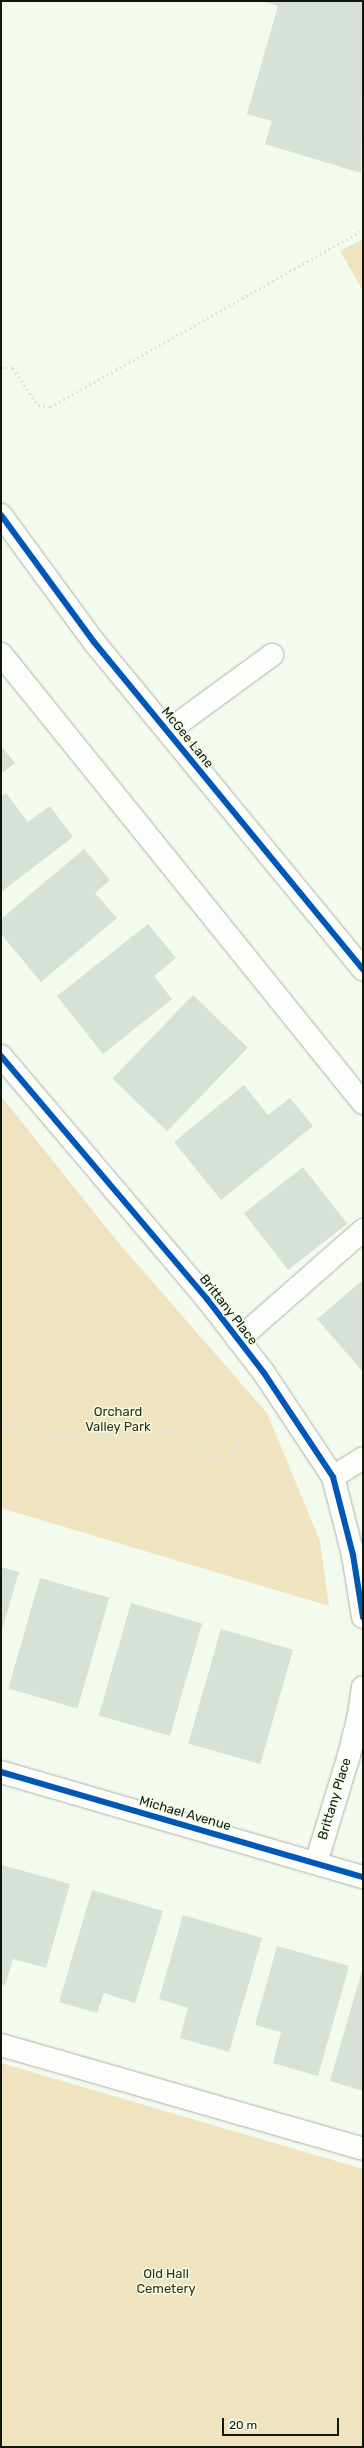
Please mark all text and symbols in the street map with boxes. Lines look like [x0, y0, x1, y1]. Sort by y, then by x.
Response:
street label: McGee Lane [158, 704, 216, 772]
street label: Brittany Place [196, 1272, 260, 1348]
park label: Orchard Valley Park [85, 1405, 151, 1436]
street label: Brittany Place [315, 1756, 355, 1842]
street label: Michael Avenue [137, 1793, 233, 1835]
park label: Old Hall Cemetery [136, 2267, 196, 2298]
scale bar [224, 2410, 341, 2436]
text: 20 m [229, 2418, 257, 2432]

